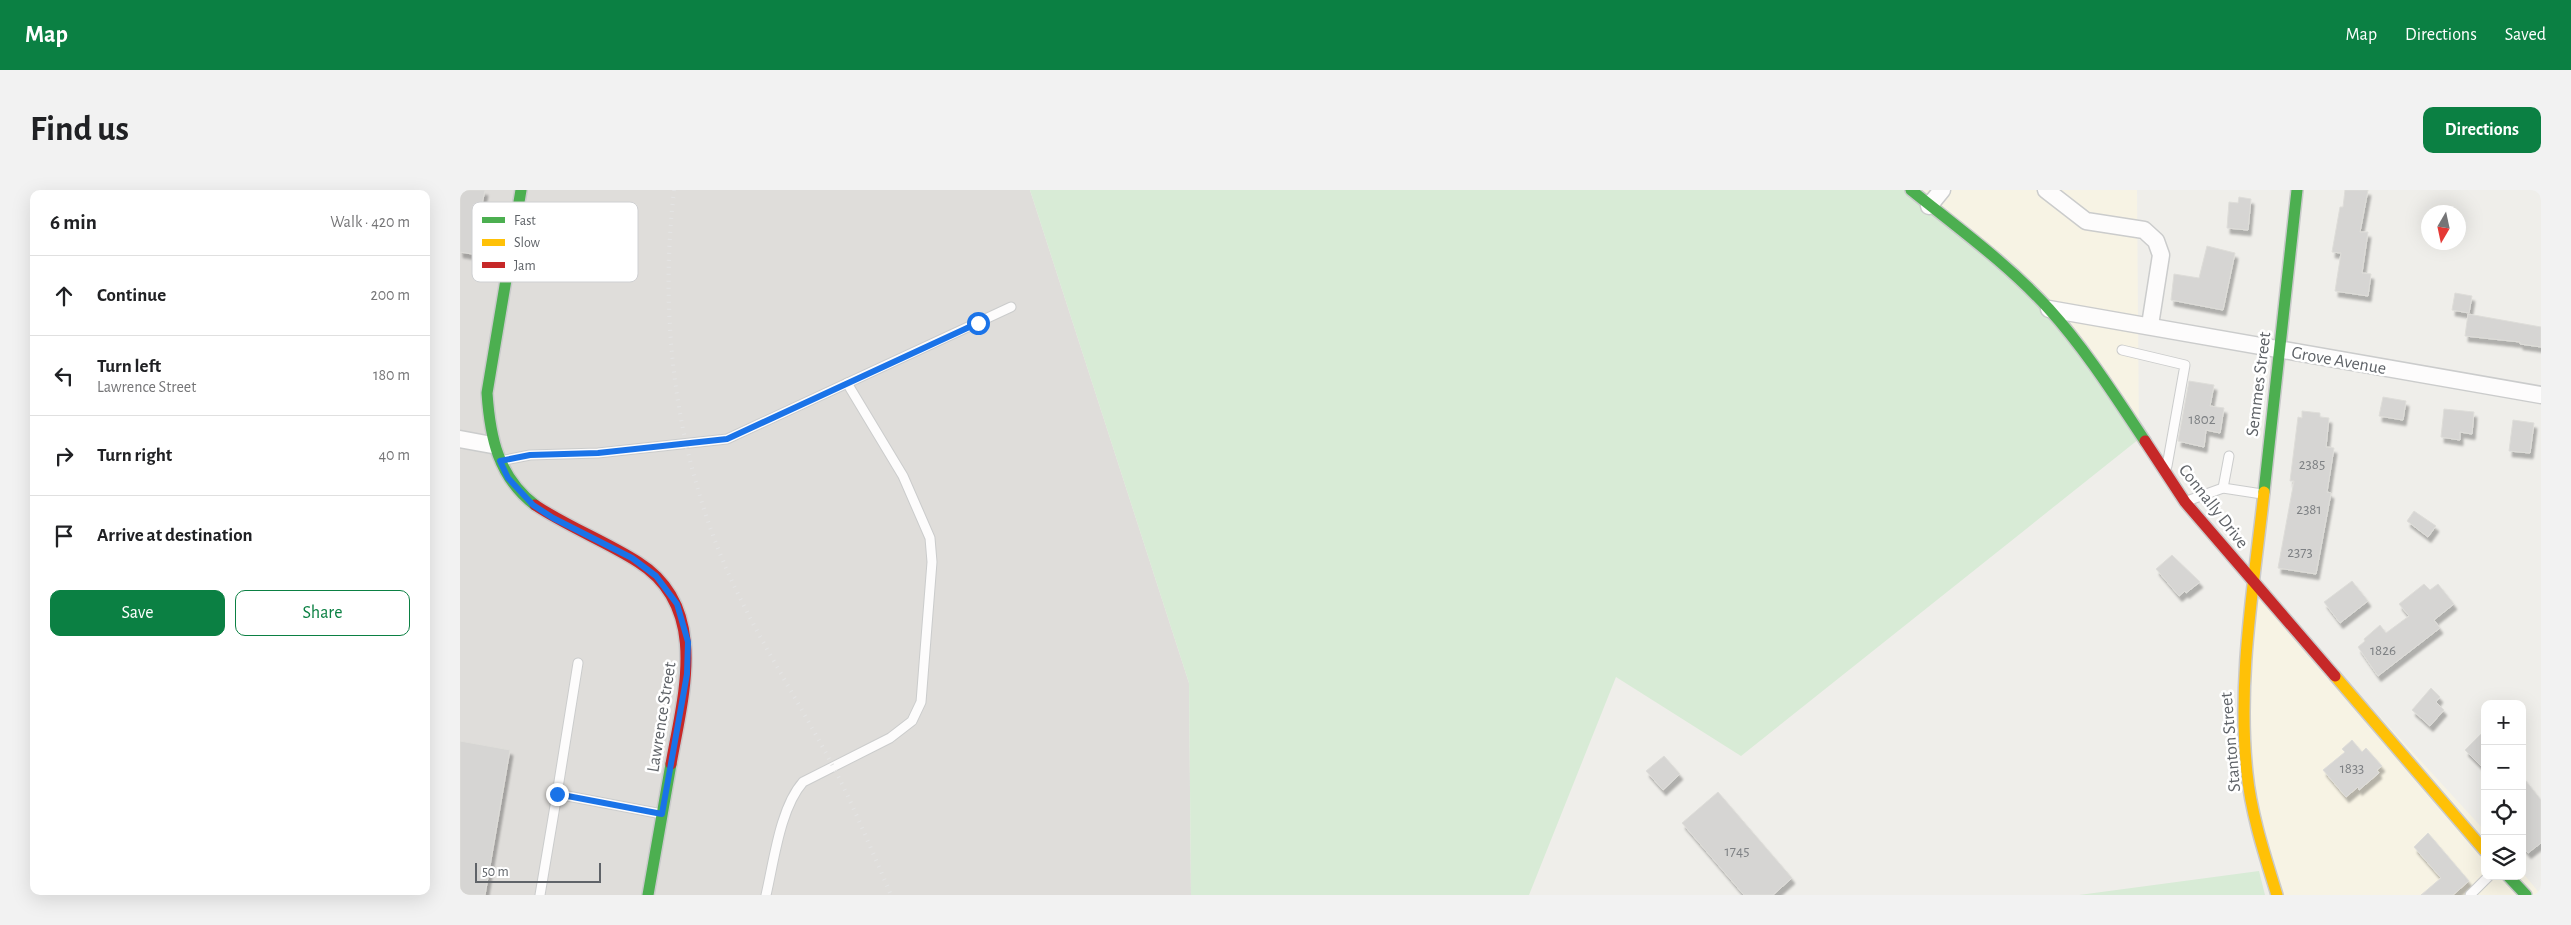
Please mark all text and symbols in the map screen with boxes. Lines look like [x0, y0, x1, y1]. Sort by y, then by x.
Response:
text: Map [25, 23, 68, 47]
text: Map [2346, 26, 2377, 44]
text: Directions [2405, 26, 2477, 44]
text: Saved [2505, 26, 2546, 44]
button: Directions [2423, 107, 2541, 153]
text: Find us [30, 112, 129, 147]
legend [472, 202, 638, 282]
north arrow [2421, 205, 2466, 250]
text: 6 min [50, 212, 97, 233]
text: Walk · 420 m [330, 214, 410, 230]
text: Fast [514, 214, 536, 228]
text: Slow [514, 236, 541, 250]
text: Jam [514, 259, 536, 273]
icon: ahead [50, 282, 78, 310]
text: Continue [97, 286, 166, 305]
text: 200 m [370, 287, 410, 303]
route start [967, 312, 990, 335]
street label: Semmes Street [2244, 330, 2274, 438]
street label: Grove Avenue [2290, 344, 2388, 378]
text: Turn left [97, 357, 161, 376]
icon: left [50, 362, 78, 390]
text: 180 m [373, 367, 410, 383]
text: Lawrence Street [97, 379, 196, 395]
house number: 1802 [2188, 412, 2216, 427]
icon: right [50, 442, 78, 470]
text: Turn right [97, 446, 172, 465]
text: 40 m [378, 447, 410, 463]
house number: 2385 [2299, 457, 2325, 472]
street label: Connally Drive [2175, 461, 2252, 552]
house number: 2381 [2296, 502, 2322, 517]
icon: arrive [50, 522, 78, 550]
text: Arrive at destination [97, 526, 253, 545]
house number: 2373 [2287, 545, 2313, 560]
button: Save [50, 590, 225, 636]
button: Share [235, 590, 410, 636]
house number: 1826 [2370, 643, 2396, 658]
street label: Lawrence Street [644, 660, 680, 774]
street label: Stanton Street [2218, 691, 2244, 793]
map controls [2481, 700, 2526, 880]
button: + [2481, 700, 2526, 745]
button: − [2481, 745, 2526, 790]
house number: 1833 [2340, 761, 2364, 776]
route end [546, 783, 569, 806]
button: locate [2481, 790, 2526, 835]
button: layers [2481, 835, 2526, 880]
house number: 1745 [1725, 844, 1749, 859]
scale bar [475, 860, 601, 883]
text: 50 m [482, 865, 509, 879]

